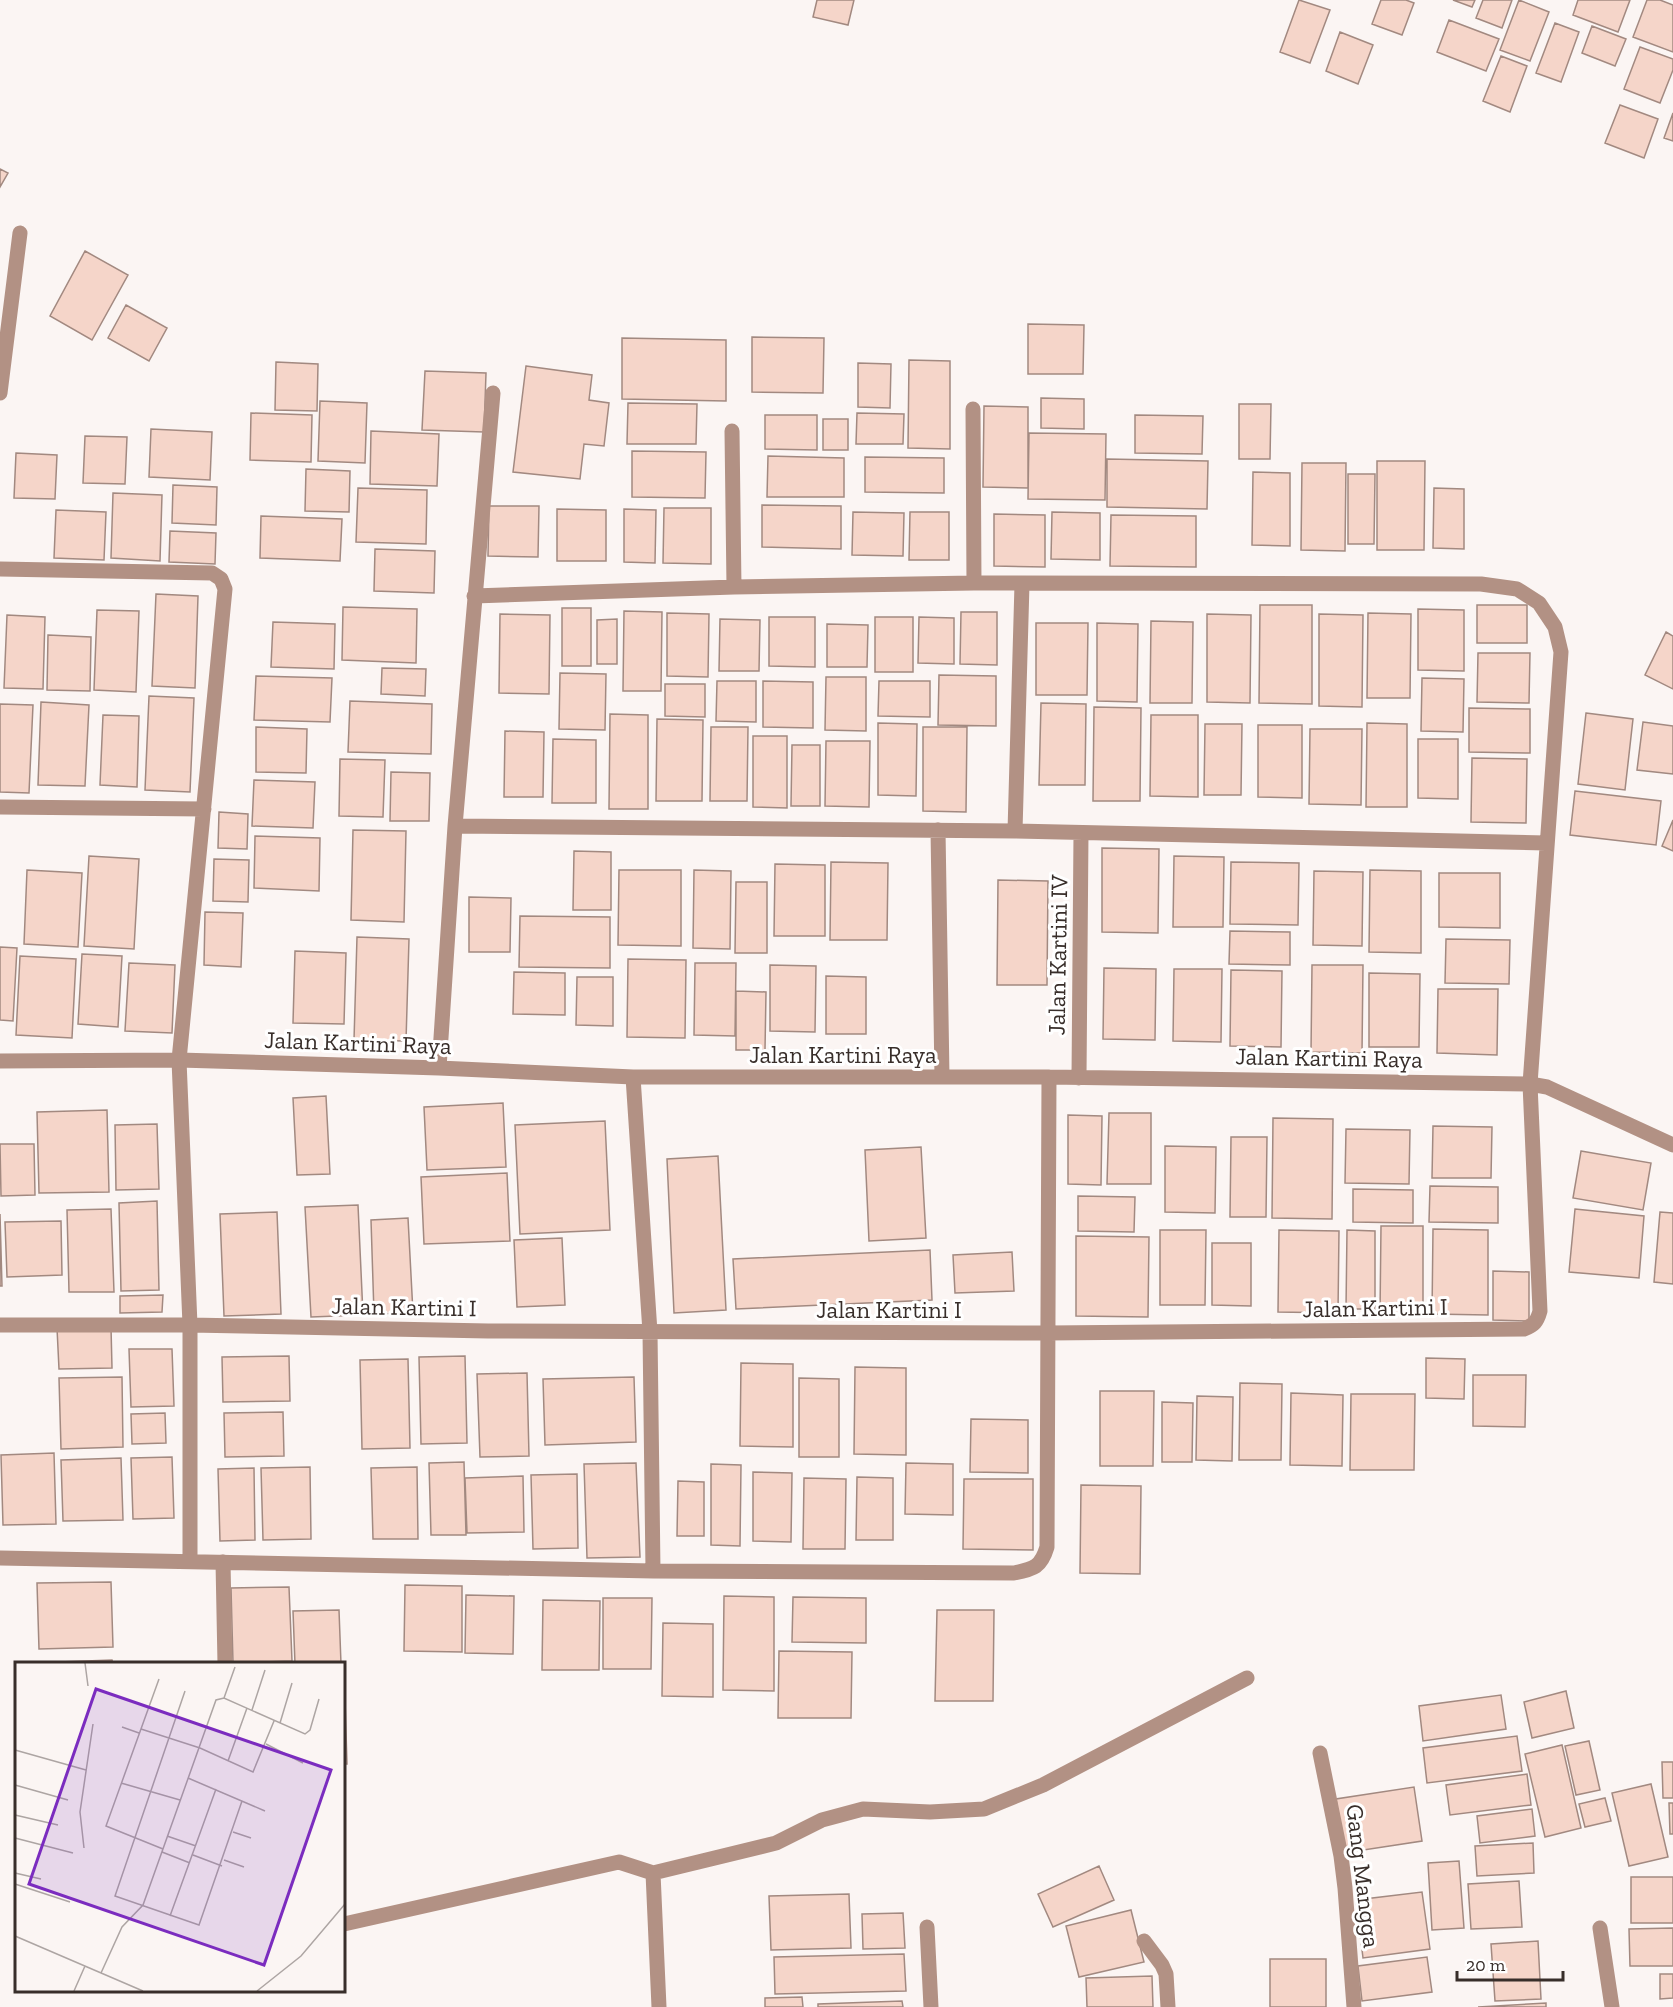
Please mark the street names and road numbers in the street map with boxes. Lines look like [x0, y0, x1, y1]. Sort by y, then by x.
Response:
street label: Jalan Kartini IV [1042, 874, 1073, 1036]
street label: Jalan Kartini Raya [264, 1025, 453, 1060]
street label: Jalan Kartini Raya [749, 1040, 937, 1069]
street label: Jalan Kartini Raya [1235, 1041, 1423, 1074]
street label: Jalan Kartini I [331, 1291, 477, 1322]
street label: Jalan Kartini I [1302, 1292, 1448, 1323]
street label: Jalan Kartini I [816, 1295, 962, 1324]
street label: Gang Mangga [1340, 1802, 1387, 1950]

